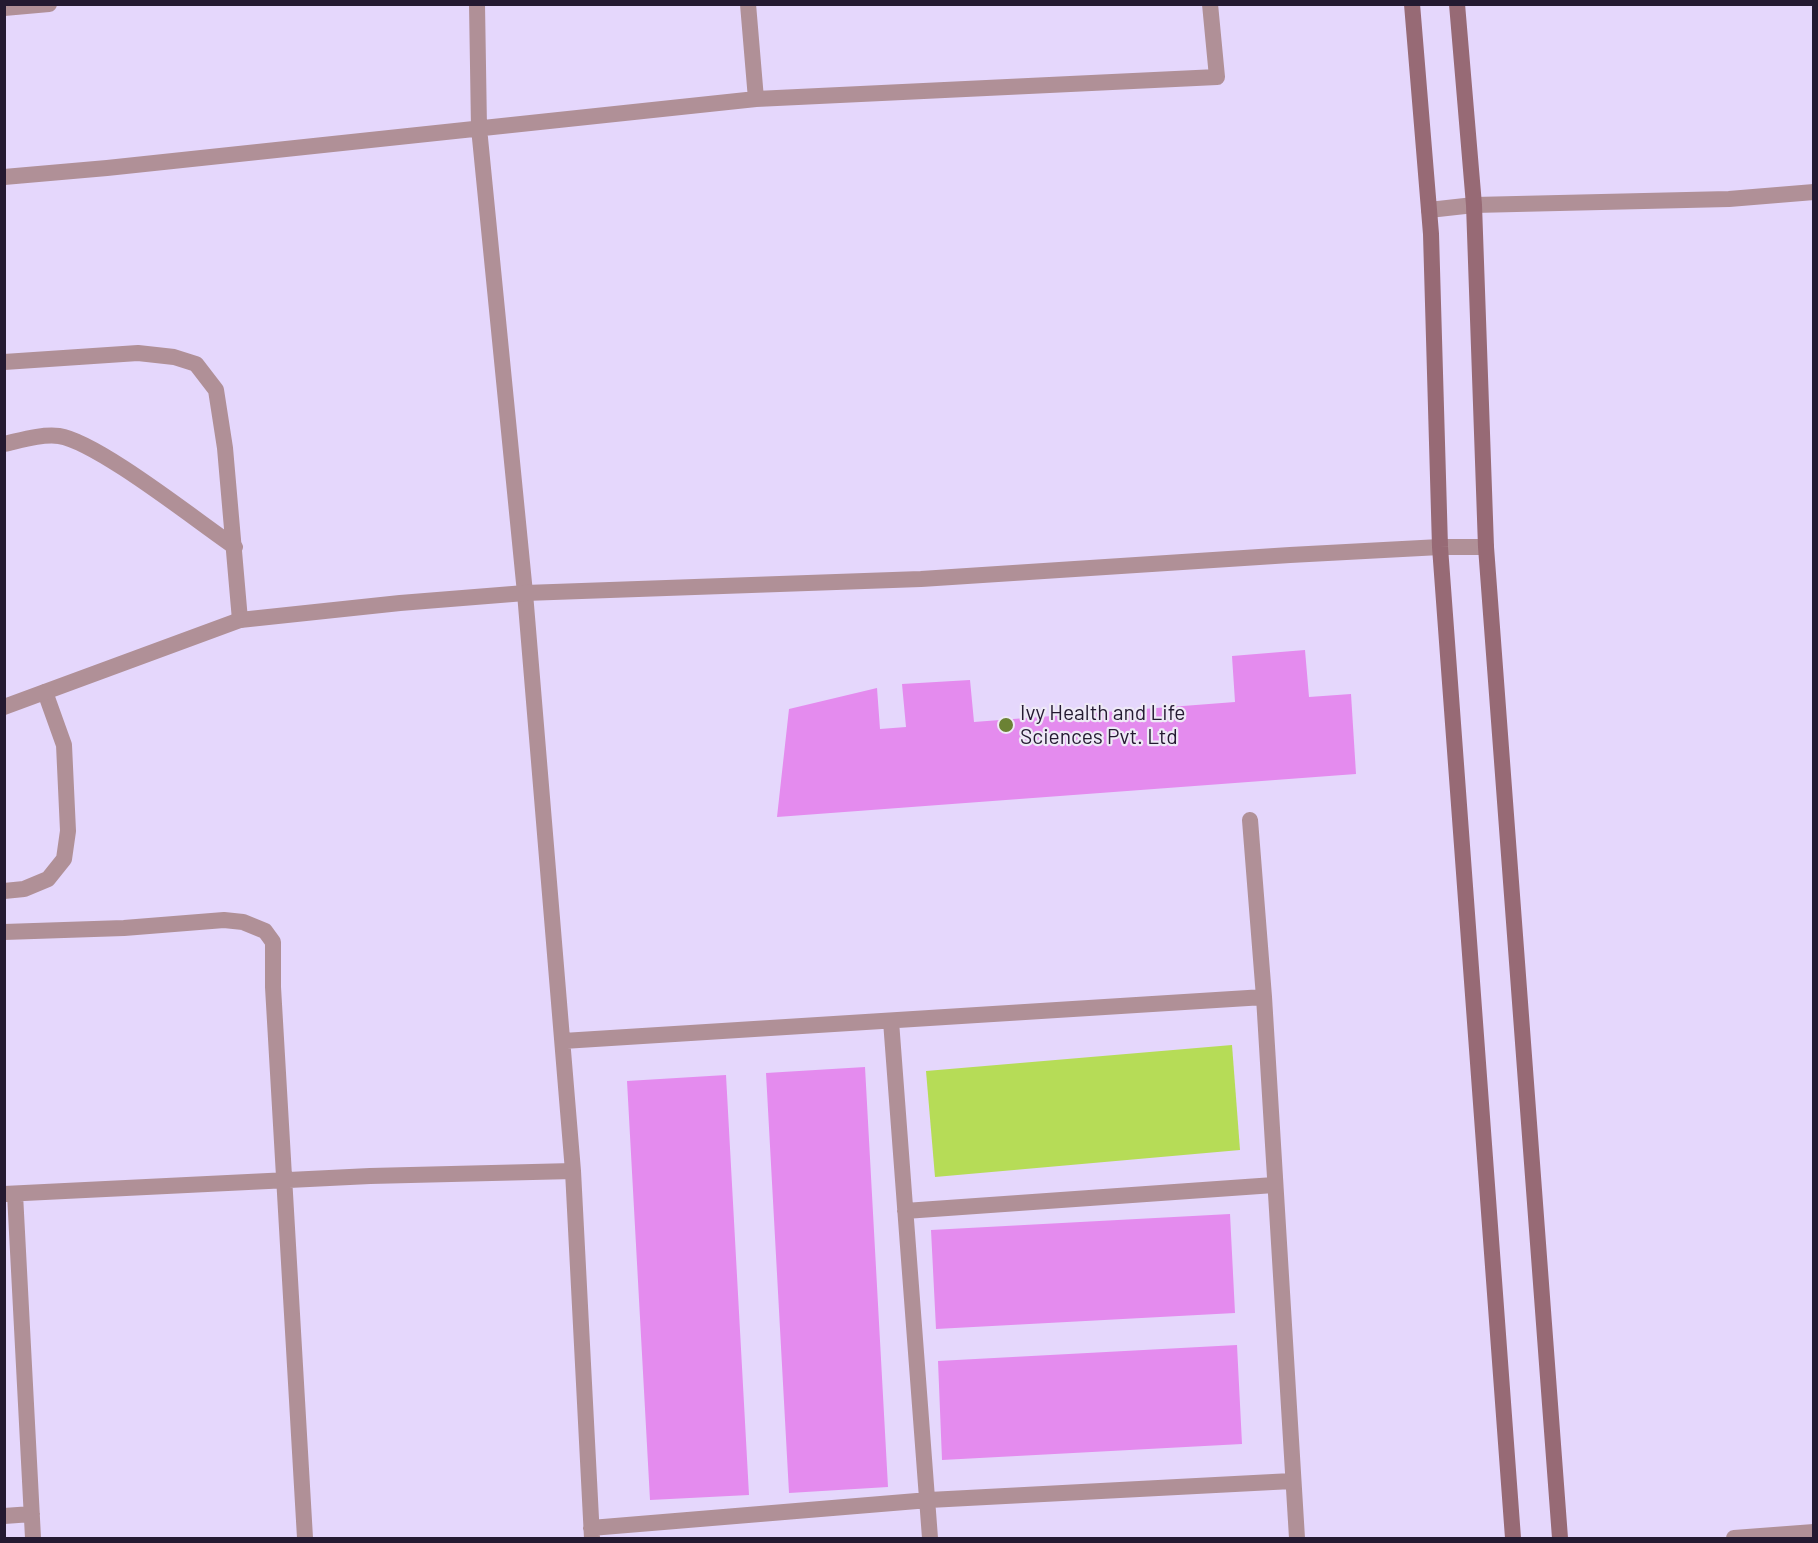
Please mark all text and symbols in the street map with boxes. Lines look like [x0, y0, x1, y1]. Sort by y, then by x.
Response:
place label: Ivy Health and Life Sciences Pvt. Ltd [1020, 700, 1185, 750]
marker: Ivy Health and Life Sciences Pvt. Ltd [997, 716, 1015, 734]

